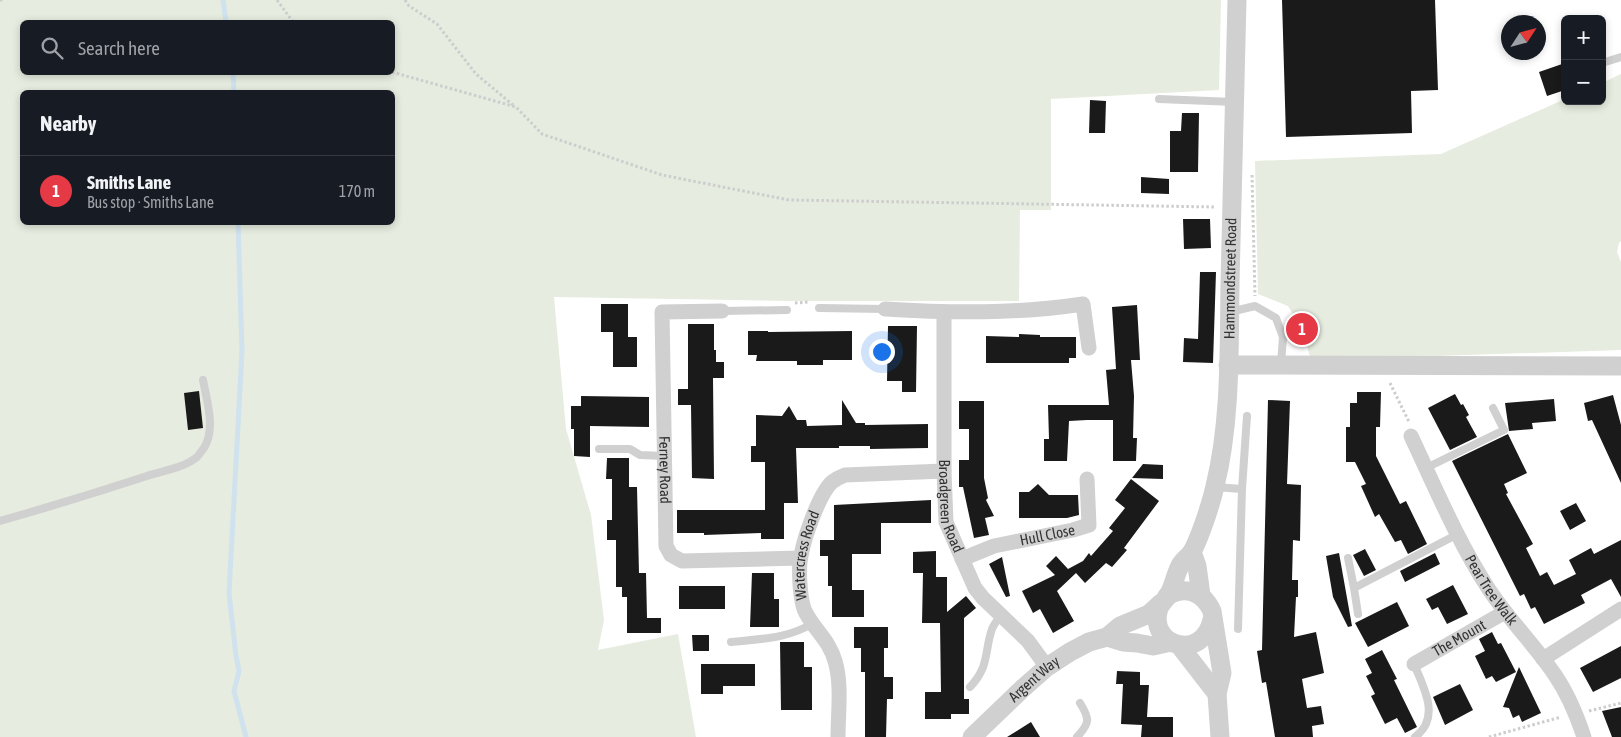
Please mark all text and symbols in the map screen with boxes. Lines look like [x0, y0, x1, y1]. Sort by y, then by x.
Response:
north arrow [1501, 15, 1546, 60]
map controls [1561, 15, 1606, 105]
button: + [1561, 15, 1606, 60]
search box [20, 20, 395, 75]
icon: search [38, 34, 66, 62]
text: Search here [78, 37, 160, 59]
button: − [1561, 60, 1606, 105]
text: Nearby [40, 111, 96, 135]
text: Smiths Lane [87, 171, 171, 193]
text: 1 [52, 182, 60, 200]
text: 170 m [339, 182, 375, 200]
text: Bus stop · Smiths Lane [87, 193, 214, 211]
street label: Hammondstreet Road [1220, 218, 1240, 339]
pin: 1 [1286, 310, 1318, 348]
your location [869, 339, 895, 365]
street label: Ferney Road [656, 436, 674, 504]
street label: Broadgreen Road [936, 459, 967, 555]
street label: Watercress Road [791, 508, 822, 601]
street label: Hull Close [1018, 521, 1076, 549]
street label: Pear Tree Walk [1462, 552, 1522, 629]
street label: The Mount [1429, 616, 1488, 660]
street label: Argent Way [1005, 652, 1062, 705]

